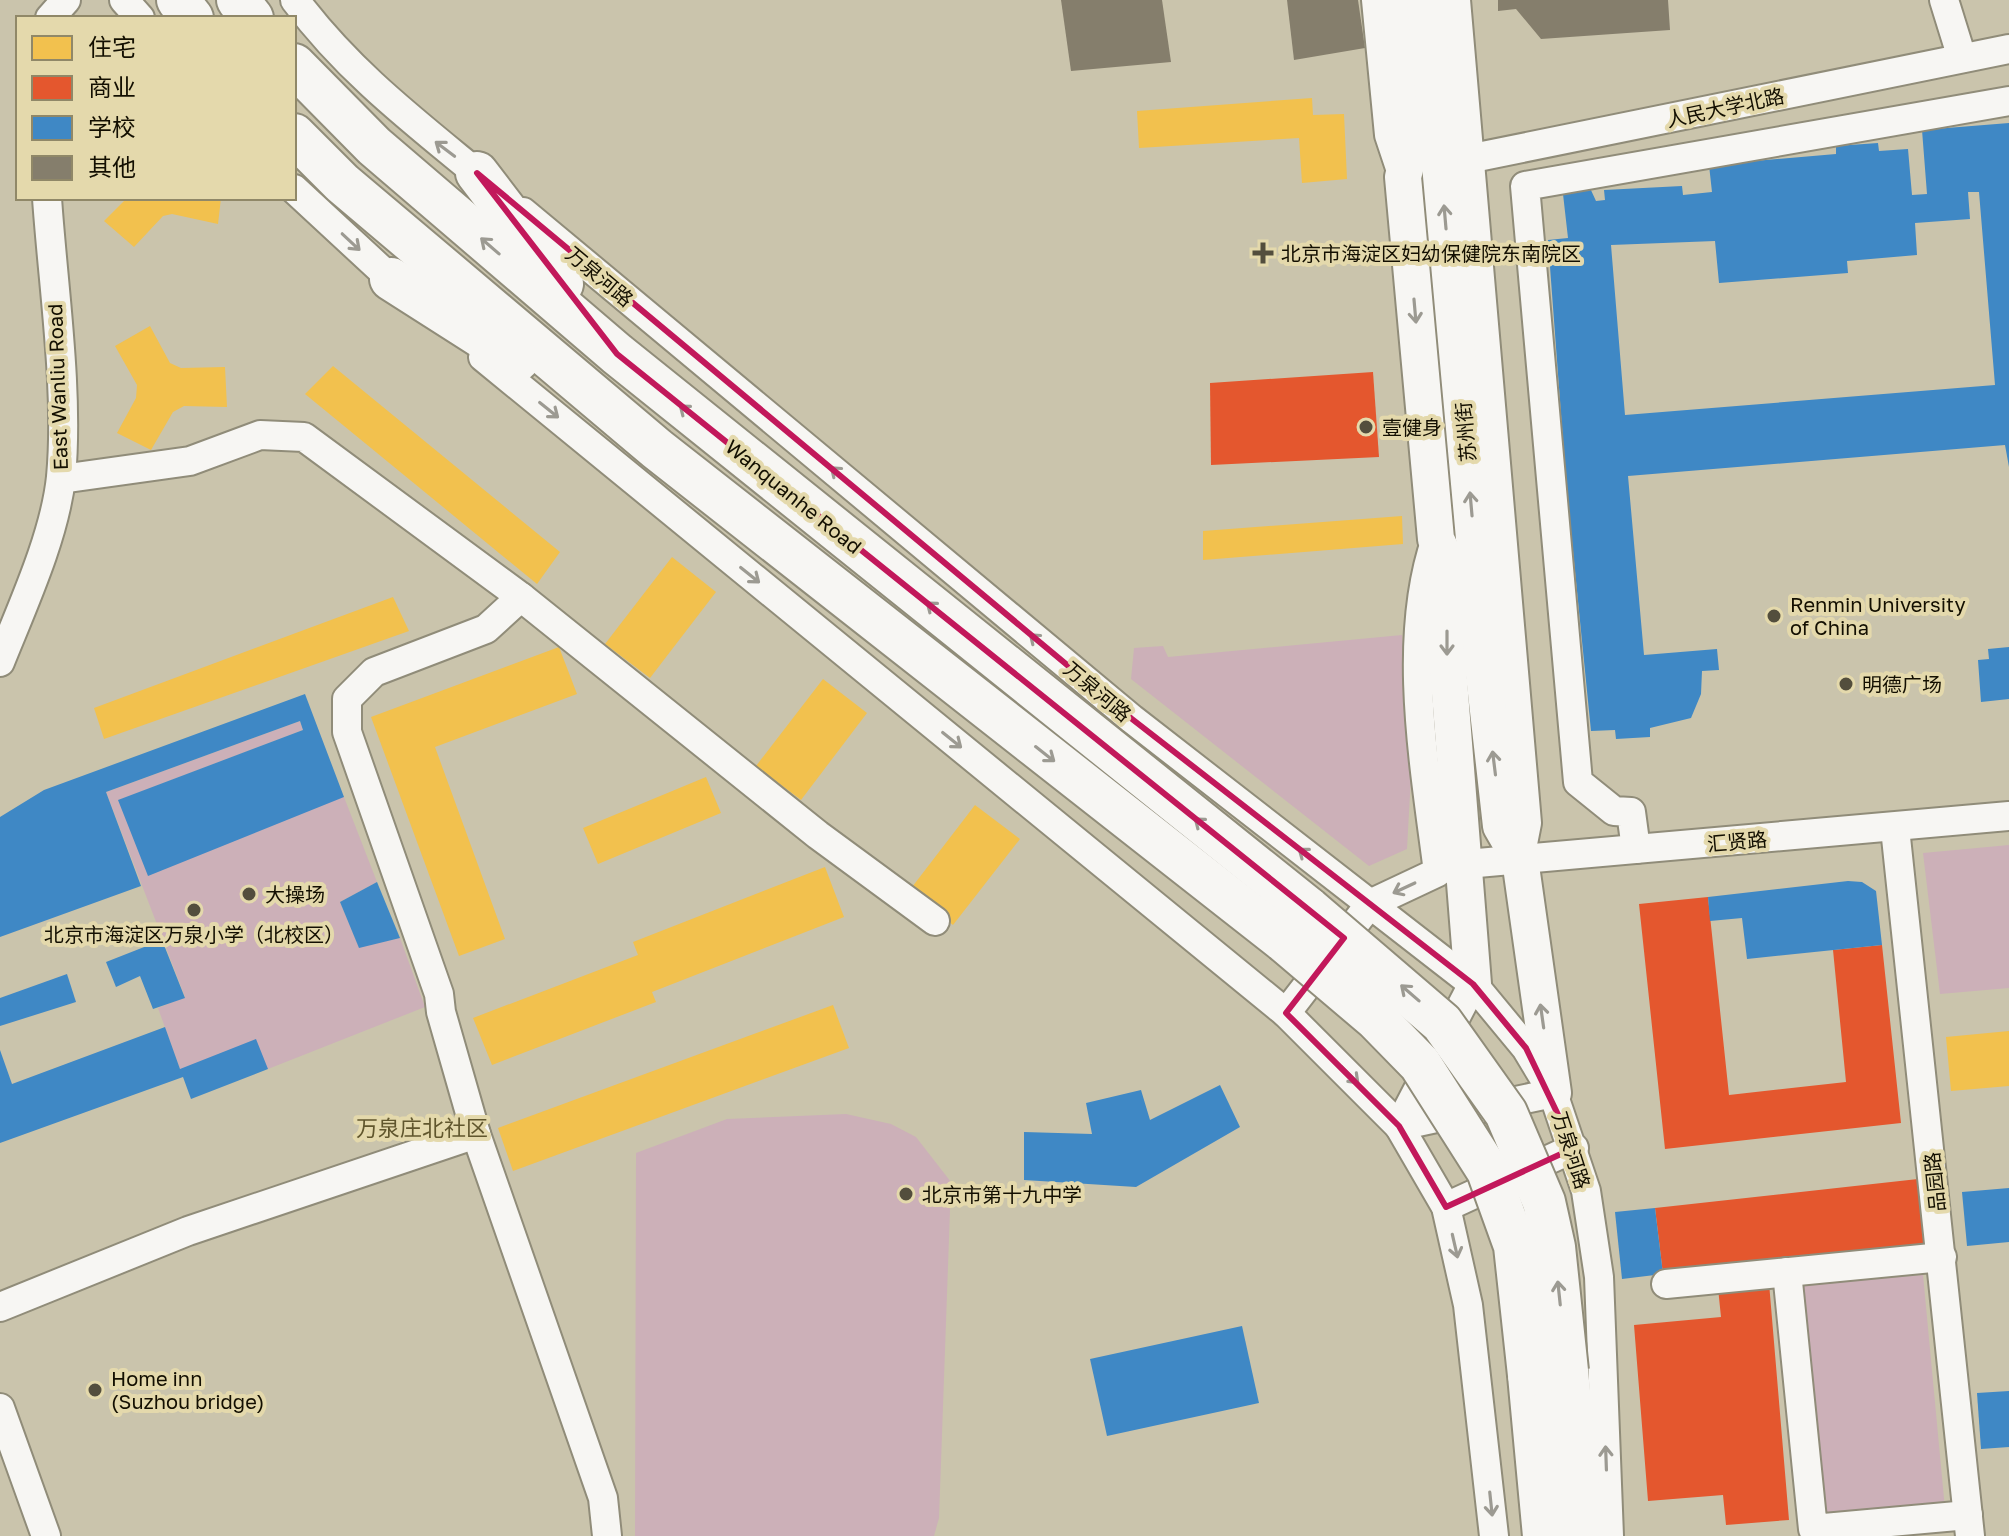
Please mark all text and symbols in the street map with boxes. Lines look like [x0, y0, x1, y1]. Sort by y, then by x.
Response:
legend [16, 16, 296, 200]
text: 住宅 [88, 32, 136, 61]
text: 商业 [88, 72, 136, 101]
street label: 人民大学北路 [1664, 83, 1786, 131]
text: 学校 [88, 112, 136, 141]
one-way arrow [435, 141, 456, 158]
text: 其他 [88, 152, 136, 181]
one-way arrow [1437, 204, 1452, 231]
one-way arrow [341, 233, 361, 252]
one-way arrow [481, 237, 501, 255]
street label: 万泉河路 [562, 241, 638, 311]
place label: 北京市海淀区妇幼保健院东南院区 [1281, 241, 1581, 265]
marker: 北京市海淀区妇幼保健院东南院区 [1252, 242, 1274, 264]
one-way arrow [1408, 297, 1423, 324]
street label: East Wanliu Road [42, 303, 72, 471]
street label: 苏州街 [1450, 401, 1480, 463]
one-way arrow [538, 402, 559, 419]
one-way arrow [679, 404, 700, 422]
place label: 壹健身 [1382, 415, 1442, 439]
marker: 壹健身 [1357, 418, 1375, 436]
street label: Wanquanhe Road [721, 434, 867, 558]
one-way arrow [830, 466, 850, 484]
one-way arrow [1464, 491, 1479, 518]
one-way arrow [740, 566, 760, 584]
place label: Renmin University of China [1790, 592, 1966, 639]
one-way arrow [926, 602, 947, 619]
marker: Renmin University of China [1765, 607, 1783, 625]
one-way arrow [1439, 629, 1455, 656]
one-way arrow [1030, 633, 1050, 651]
street label: 万泉河路 [1060, 656, 1136, 726]
place label: 明德广场 [1862, 672, 1942, 696]
marker: 明德广场 [1837, 675, 1855, 693]
one-way arrow [941, 731, 961, 749]
one-way arrow [1034, 745, 1055, 763]
one-way arrow [1486, 750, 1501, 777]
one-way arrow [1194, 817, 1215, 834]
street label: 汇贤路 [1706, 826, 1768, 856]
one-way arrow [1298, 847, 1319, 865]
one-way arrow [1392, 881, 1416, 896]
place label: 大操场 [265, 882, 325, 906]
marker: 大操场 [240, 885, 258, 903]
marker: 北京市海淀区万泉小学（北校区） [185, 901, 203, 919]
place label: 北京市海淀区万泉小学（北校区） [44, 922, 344, 946]
one-way arrow [1400, 984, 1420, 1002]
one-way arrow [1534, 1004, 1549, 1029]
one-way arrow [1340, 1065, 1359, 1084]
street label: 万泉河路 [1548, 1108, 1596, 1192]
district label: 万泉庄北社区 [356, 1114, 488, 1141]
street label: 品园路 [1919, 1151, 1949, 1213]
place label: 北京市第十九中学 [922, 1182, 1082, 1206]
marker: 北京市第十九中学 [897, 1185, 915, 1203]
one-way arrow [1448, 1233, 1463, 1259]
one-way arrow [1551, 1280, 1566, 1307]
place label: Home inn (Suzhou bridge) [111, 1366, 264, 1413]
marker: Home inn (Suzhou bridge) [86, 1381, 104, 1399]
one-way arrow [1598, 1445, 1613, 1472]
one-way arrow [1483, 1490, 1498, 1517]

